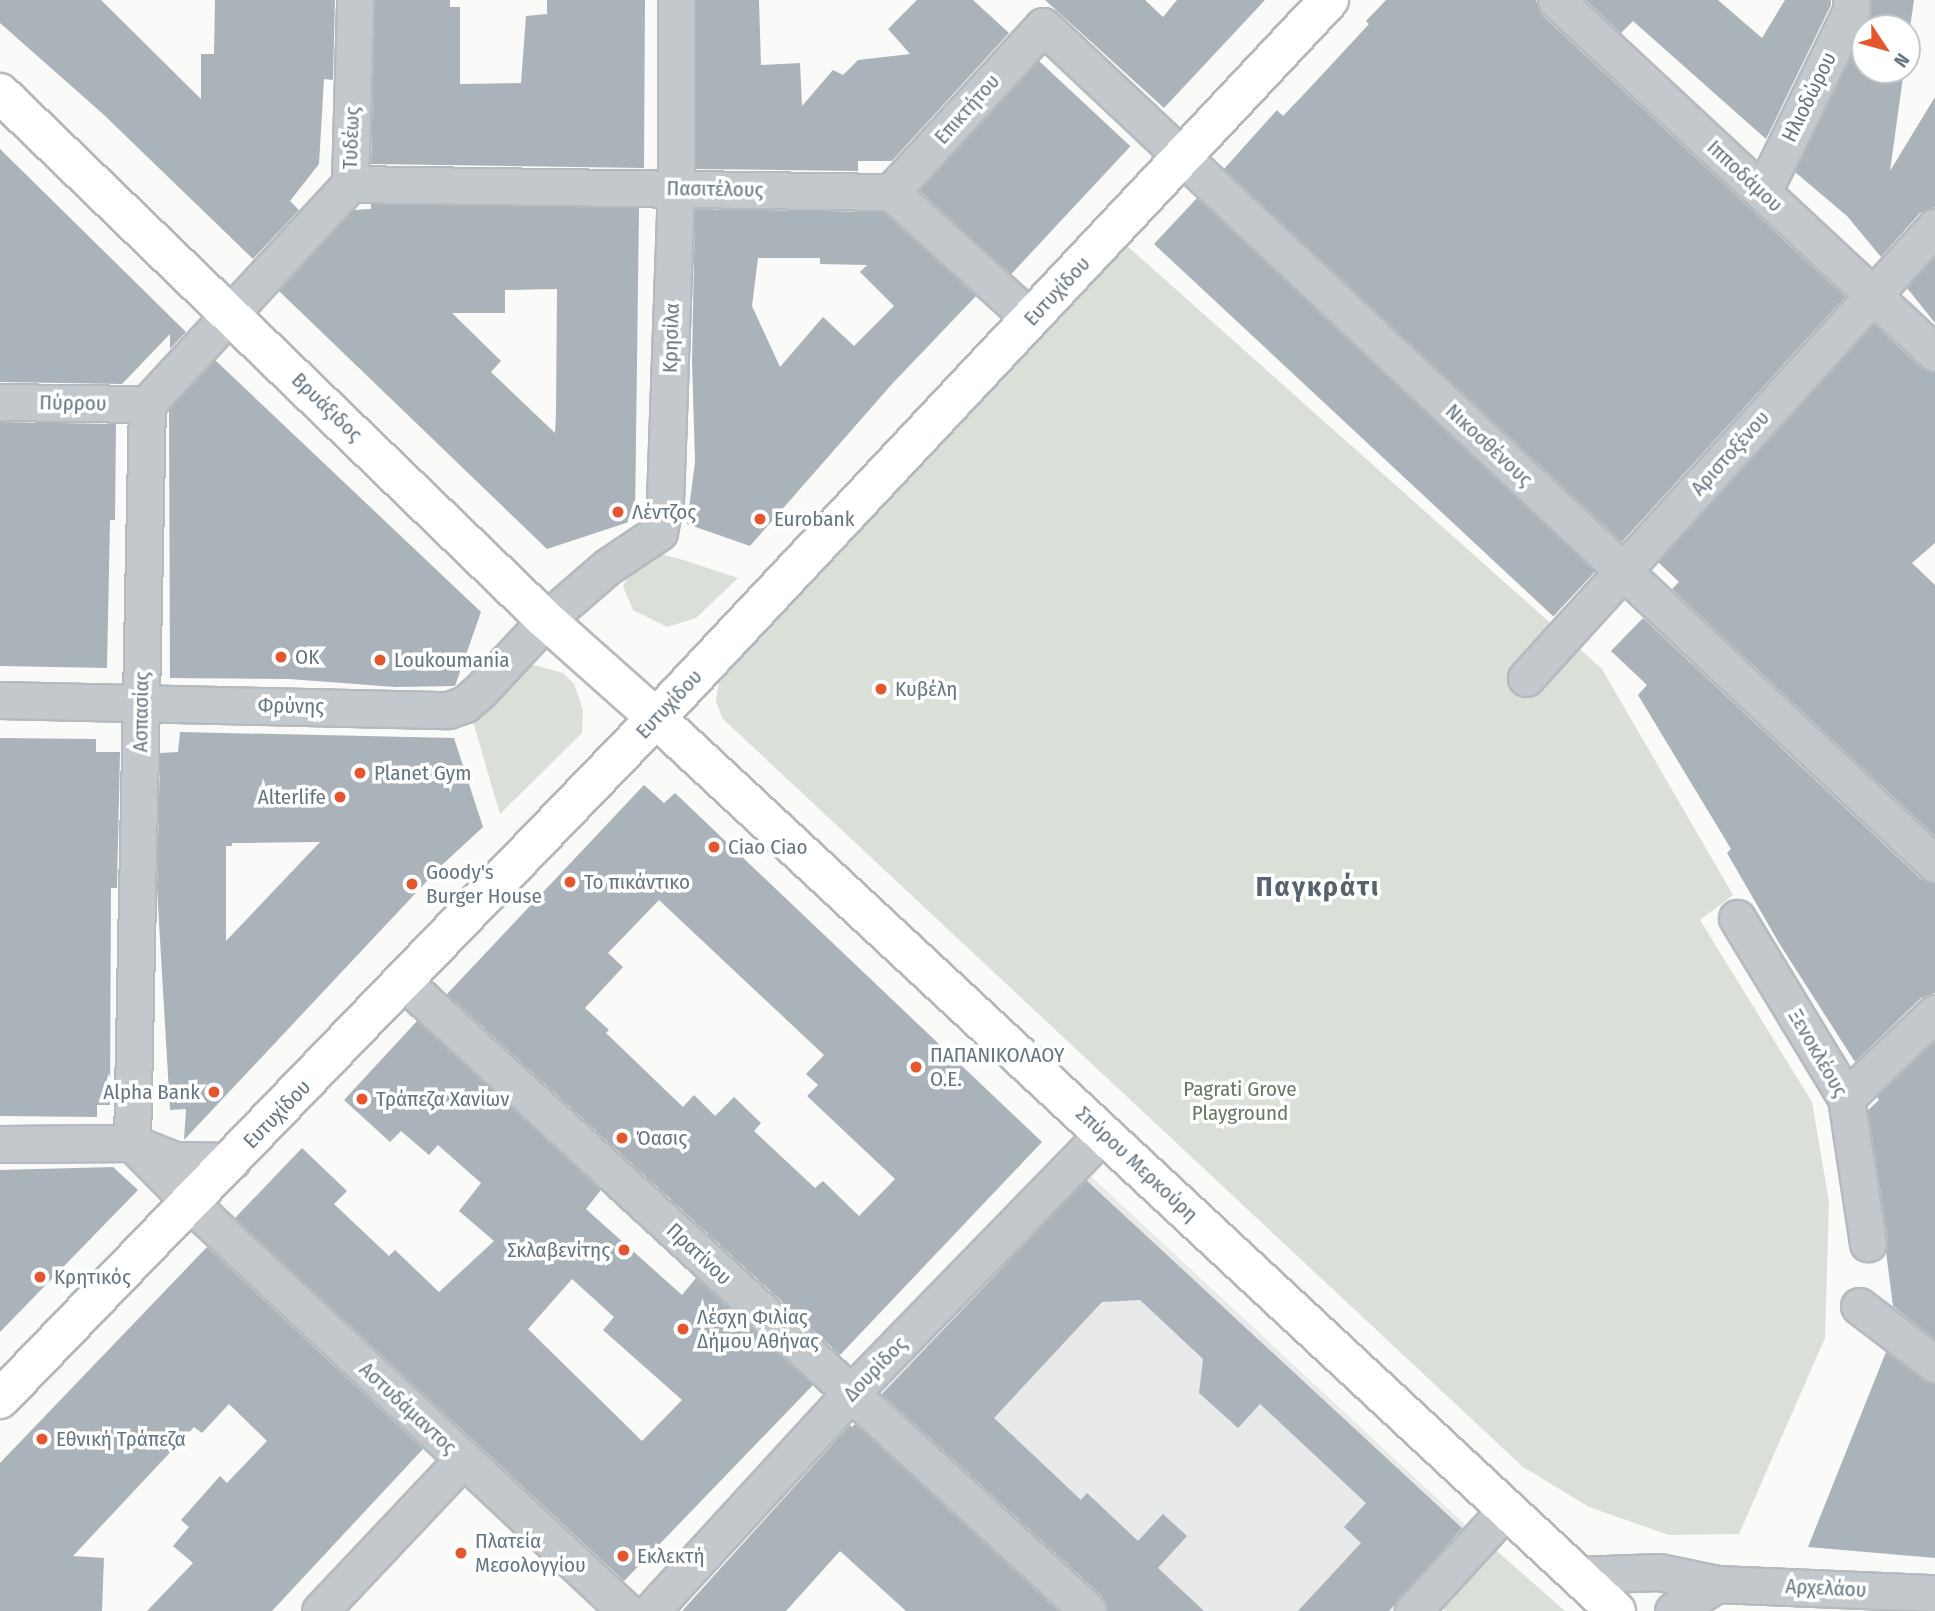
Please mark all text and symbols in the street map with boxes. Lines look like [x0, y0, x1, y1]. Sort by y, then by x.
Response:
north arrow [1851, 14, 1921, 84]
street label: Ηλιοδώρου [1776, 48, 1842, 146]
text: N [1889, 49, 1914, 72]
street label: Επικτήτου [929, 69, 1005, 149]
street label: Τυδέως [337, 106, 365, 170]
street label: Ιπποδάμου [1702, 135, 1788, 217]
street label: Πασιτέλους [666, 176, 764, 202]
street label: Ευτυχίδου [1019, 251, 1095, 331]
street label: Κρησίλα [657, 302, 685, 374]
street label: Βρυάξιδος [286, 367, 368, 447]
street label: Πύρρου [39, 390, 107, 416]
street label: Νικοσθένους [1440, 398, 1538, 492]
street label: Αριστοξένου [1685, 405, 1775, 501]
place label: Λέντζος [632, 499, 696, 525]
marker: Λέντζος [610, 504, 626, 520]
place label: Eurobank [774, 506, 854, 532]
marker: Eurobank [752, 511, 768, 527]
place label: OK [295, 644, 319, 670]
place label: Loukoumania [394, 647, 510, 673]
marker: OK [273, 649, 289, 665]
marker: Loukoumania [372, 652, 388, 668]
street label: Ευτυχίδου [631, 664, 707, 744]
street label: Ασπασίας [128, 671, 154, 753]
place label: Κυβέλη [895, 676, 957, 702]
marker: Κυβέλη [873, 681, 889, 697]
street label: Φρύνης [258, 693, 324, 719]
place label: Planet Gym [374, 760, 471, 786]
marker: Planet Gym [352, 765, 368, 781]
place label: Alterlife [258, 784, 326, 810]
marker: Alterlife [332, 789, 348, 805]
place label: Ciao Ciao [728, 834, 808, 860]
marker: Ciao Ciao [706, 839, 722, 855]
place label: Goody's Burger House [426, 859, 542, 909]
place label: Το πικάντικο [584, 869, 690, 895]
district label: Παγκράτι [1257, 870, 1379, 904]
marker: Το πικάντικο [562, 874, 578, 890]
marker: Goody's Burger House [404, 876, 420, 892]
street label: Ξενοκλέους [1783, 1005, 1853, 1101]
place label: ΠΑΠΑΝΙΚΟΛΑΟΥ Ο.Ε. [930, 1042, 1064, 1092]
marker: ΠΑΠΑΝΙΚΟΛΑΟΥ Ο.Ε. [908, 1059, 924, 1075]
street label: Ευτυχίδου [238, 1074, 316, 1154]
park label: Pagrati Grove Playground [1183, 1076, 1297, 1126]
place label: Alpha Bank [103, 1079, 200, 1105]
marker: Alpha Bank [206, 1084, 222, 1100]
place label: Τράπεζα Χανίων [376, 1086, 509, 1112]
marker: Τράπεζα Χανίων [354, 1091, 370, 1107]
street label: Σπύρου Μερκούρη [1071, 1101, 1203, 1227]
place label: Όασις [636, 1125, 687, 1151]
marker: Όασις [614, 1130, 630, 1146]
street label: Πρατίνου [661, 1218, 737, 1290]
place label: Σκλαβενίτης [507, 1237, 610, 1263]
marker: Σκλαβενίτης [616, 1242, 632, 1258]
place label: Κρητικός [54, 1264, 131, 1290]
marker: Κρητικός [32, 1269, 48, 1285]
place label: Λέσχη Φιλίας Δήμου Αθήνας [697, 1304, 819, 1354]
marker: Λέσχη Φιλίας Δήμου Αθήνας [675, 1321, 691, 1337]
street label: Δουρίδος [838, 1331, 912, 1407]
street label: Αστυδάμαντος [354, 1357, 462, 1459]
place label: Εθνική Τράπεζα [56, 1426, 186, 1452]
marker: Εθνική Τράπεζα [34, 1431, 50, 1447]
place label: Πλατεία Μεσολογγίου [475, 1528, 586, 1578]
place label: Εκλεκτή [637, 1543, 705, 1569]
marker: Πλατεία Μεσολογγίου [453, 1545, 469, 1561]
marker: Εκλεκτή [615, 1548, 631, 1564]
street label: Αρχελάου [1785, 1573, 1867, 1603]

